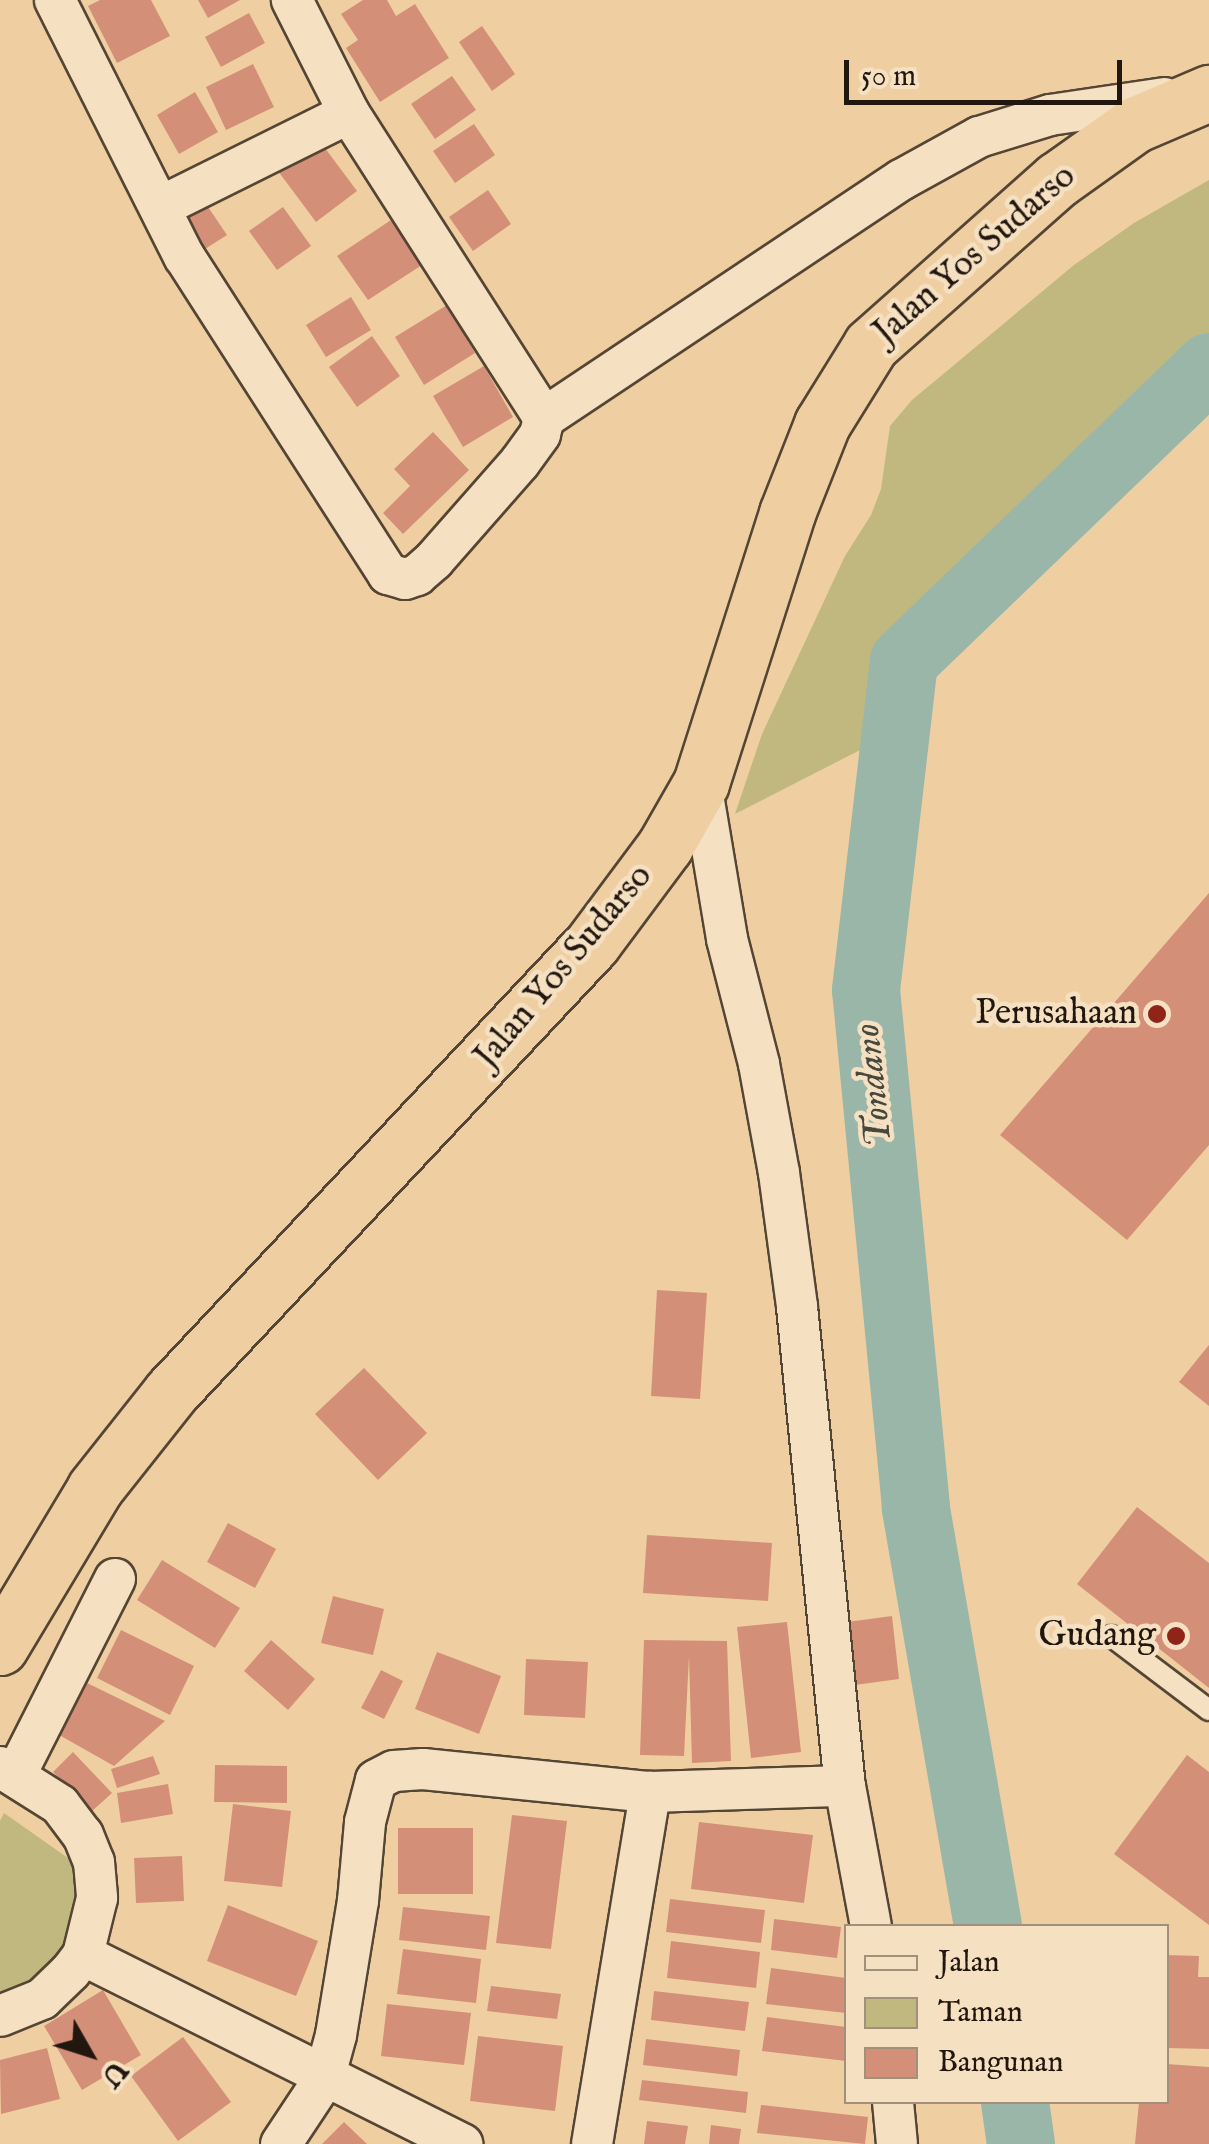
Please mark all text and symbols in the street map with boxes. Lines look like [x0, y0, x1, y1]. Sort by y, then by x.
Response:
scale bar [849, 40, 1126, 102]
text: 50 m [861, 58, 916, 96]
street label: Jalan Yos Sudarso [865, 156, 1085, 354]
street label: Jalan Yos Sudarso [466, 856, 662, 1078]
place label: Perusahaan [975, 993, 1137, 1035]
marker: Perusahaan [1146, 1003, 1168, 1025]
water label: Tondano [846, 1021, 904, 1149]
place label: Gudang [1039, 1615, 1156, 1657]
marker: Gudang [1165, 1625, 1187, 1647]
legend [844, 1924, 1169, 2104]
text: Jalan [938, 1944, 1000, 1982]
text: Taman [938, 1994, 1023, 2032]
north arrow [40, 2004, 140, 2104]
text: Bangunan [938, 2044, 1064, 2082]
text: U [93, 2053, 135, 2093]

